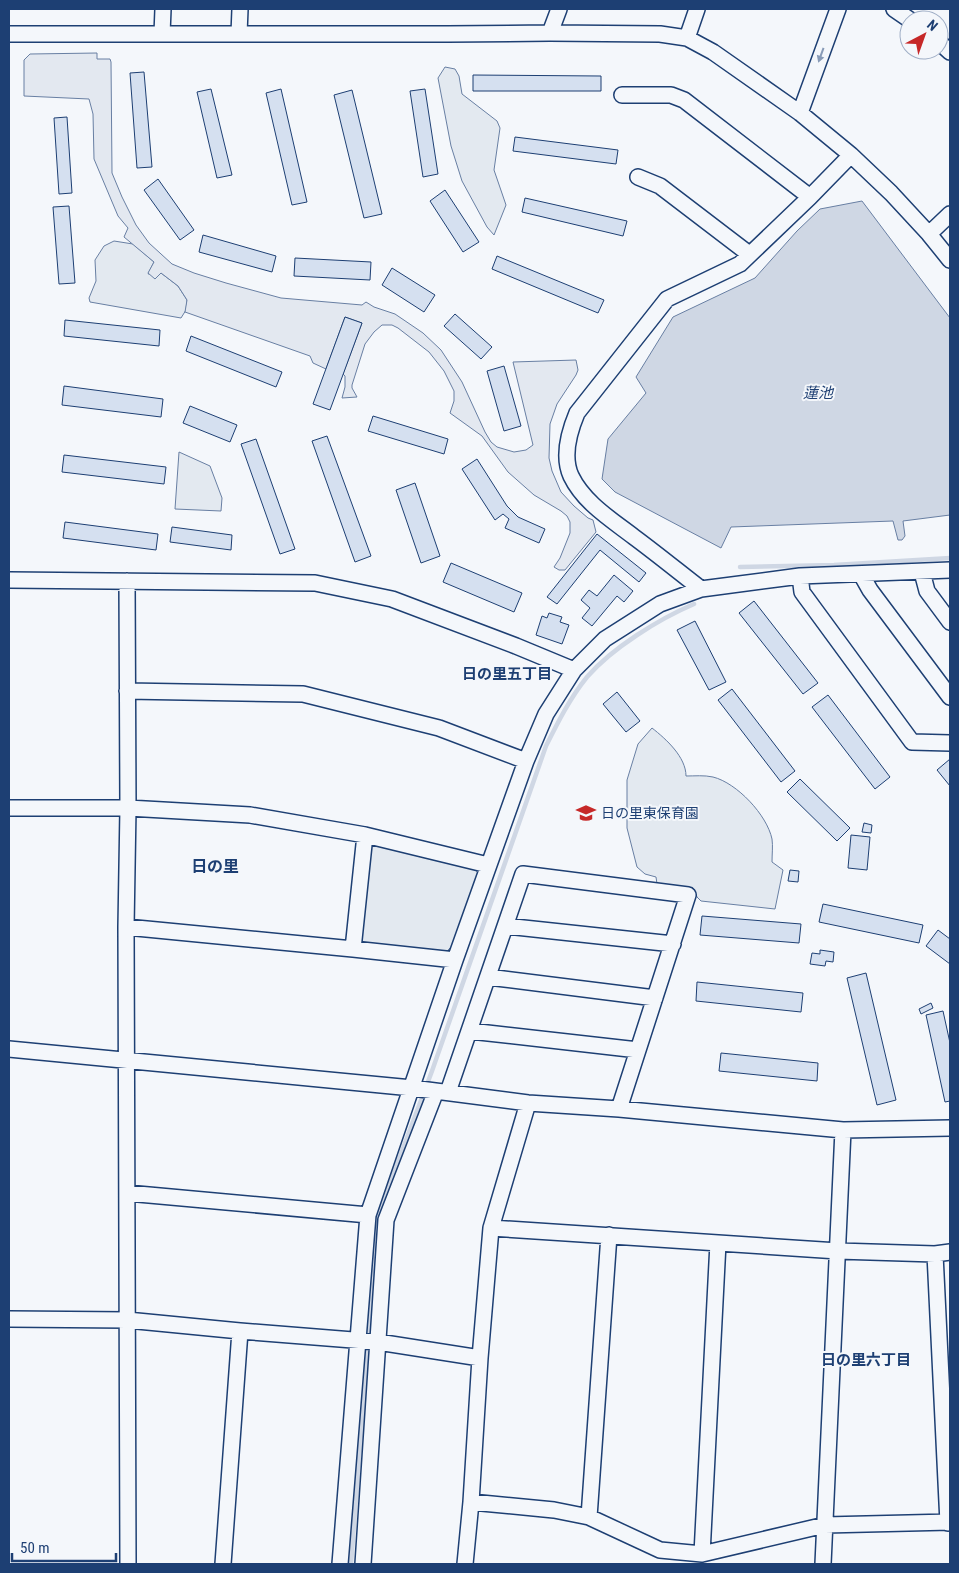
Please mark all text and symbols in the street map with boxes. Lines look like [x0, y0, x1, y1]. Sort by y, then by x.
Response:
north arrow [899, 10, 949, 60]
text: N [924, 16, 941, 34]
one-way arrow [817, 47, 824, 62]
water label: 蓮池 [803, 384, 835, 402]
district label: 日の里五丁目 [462, 665, 552, 683]
school or university icon: 日の里東保育園 [575, 802, 597, 824]
place label: 日の里東保育園 [601, 805, 699, 821]
district label: 日の里 [191, 857, 239, 876]
district label: 日の里六丁目 [821, 1351, 911, 1369]
scale bar [12, 1530, 116, 1562]
text: 50 m [20, 1539, 50, 1557]

